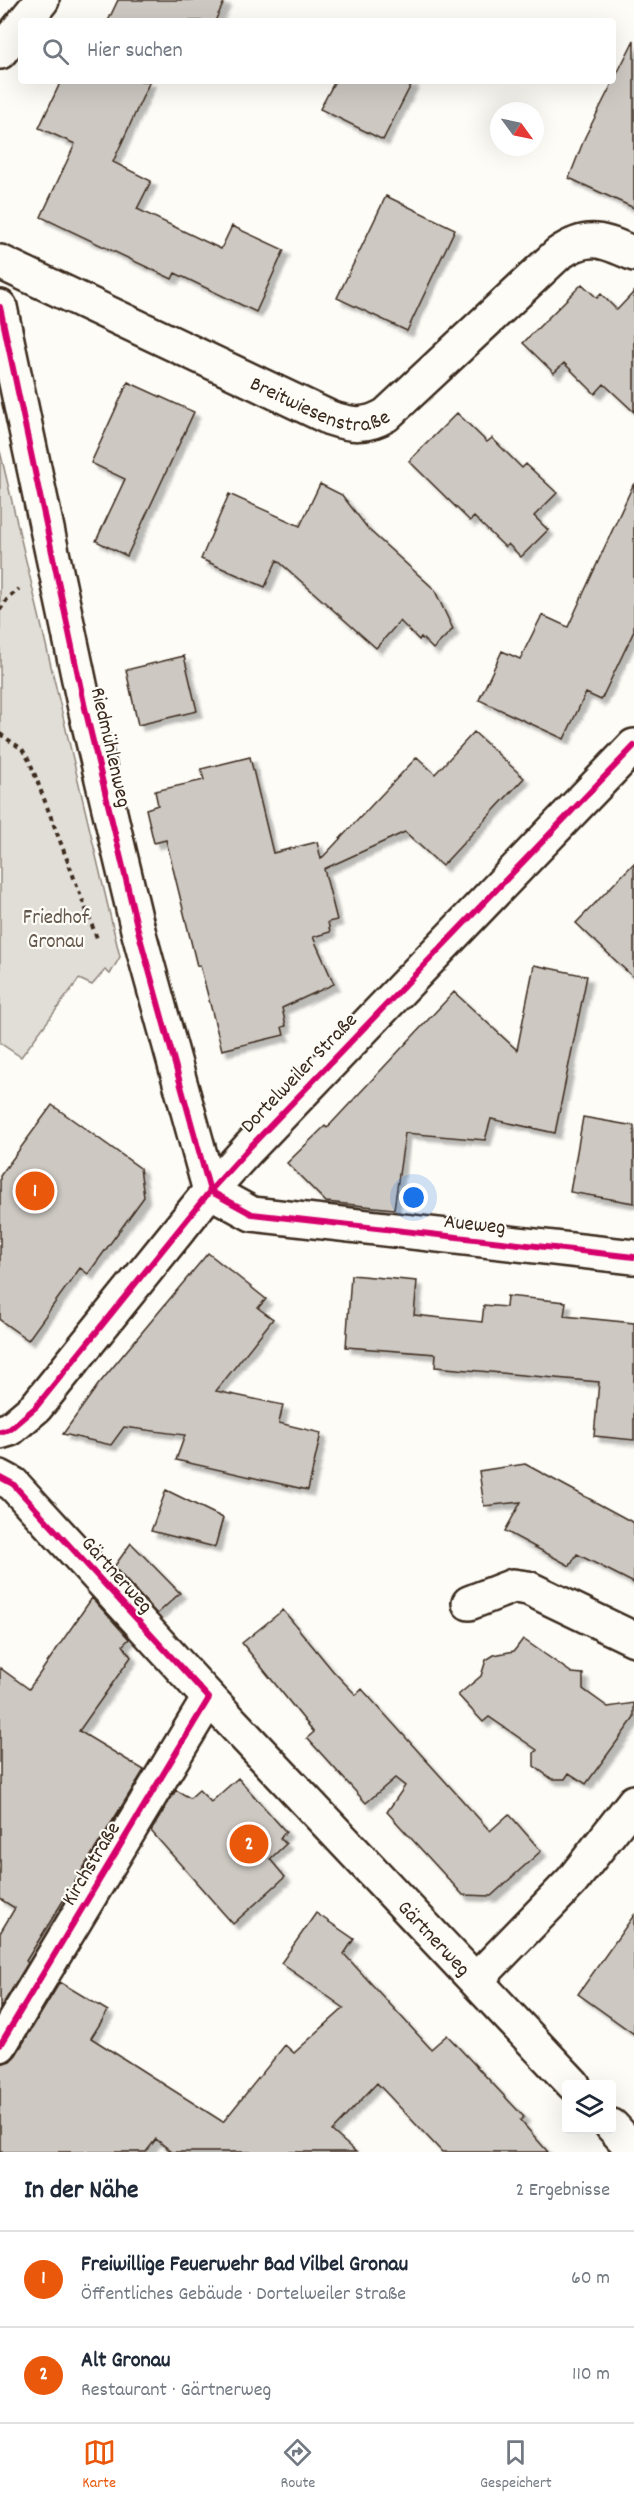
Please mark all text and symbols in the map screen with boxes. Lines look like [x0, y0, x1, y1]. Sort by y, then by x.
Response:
search box [18, 18, 616, 84]
icon: search [39, 35, 72, 68]
text: Hier suchen [87, 36, 183, 67]
north arrow [490, 102, 544, 156]
street label: Breitwiesenstraße [244, 370, 396, 442]
street label: Riedmühlenweg [81, 685, 137, 811]
park label: Friedhof Gronau [23, 904, 90, 958]
street label: Dortelweiler Straße [235, 1007, 366, 1141]
pin: 1 [15, 1168, 54, 1214]
your location [399, 1183, 428, 1212]
street label: Aueweg [442, 1208, 507, 1244]
street label: Gärtnerweg [73, 1531, 159, 1621]
street label: Kirchstraße [56, 1817, 129, 1912]
pin: 2 [230, 1822, 268, 1866]
street label: Gärtnerweg [389, 1894, 476, 1984]
map controls [562, 2080, 616, 2134]
button: layers [562, 2080, 616, 2134]
text: In der Nähe [24, 2173, 138, 2210]
text: 2 Ergebnisse [515, 2177, 610, 2205]
text: Freiwillige Feuerwehr Bad Vilbel Gronau [81, 2250, 408, 2281]
text: 1 [41, 2265, 46, 2293]
text: 60 m [571, 2265, 610, 2293]
text: Öffentliches Gebäude · Dortelweiler Straße [81, 2281, 406, 2309]
text: Alt Gronau [81, 2346, 170, 2377]
text: 2 [39, 2361, 48, 2389]
text: 110 m [572, 2361, 610, 2389]
text: Restaurant · Gärtnerweg [81, 2377, 271, 2405]
tab: Karte [82, 2436, 116, 2495]
tab: Route [281, 2436, 315, 2495]
tab: Gespeichert [480, 2436, 552, 2495]

